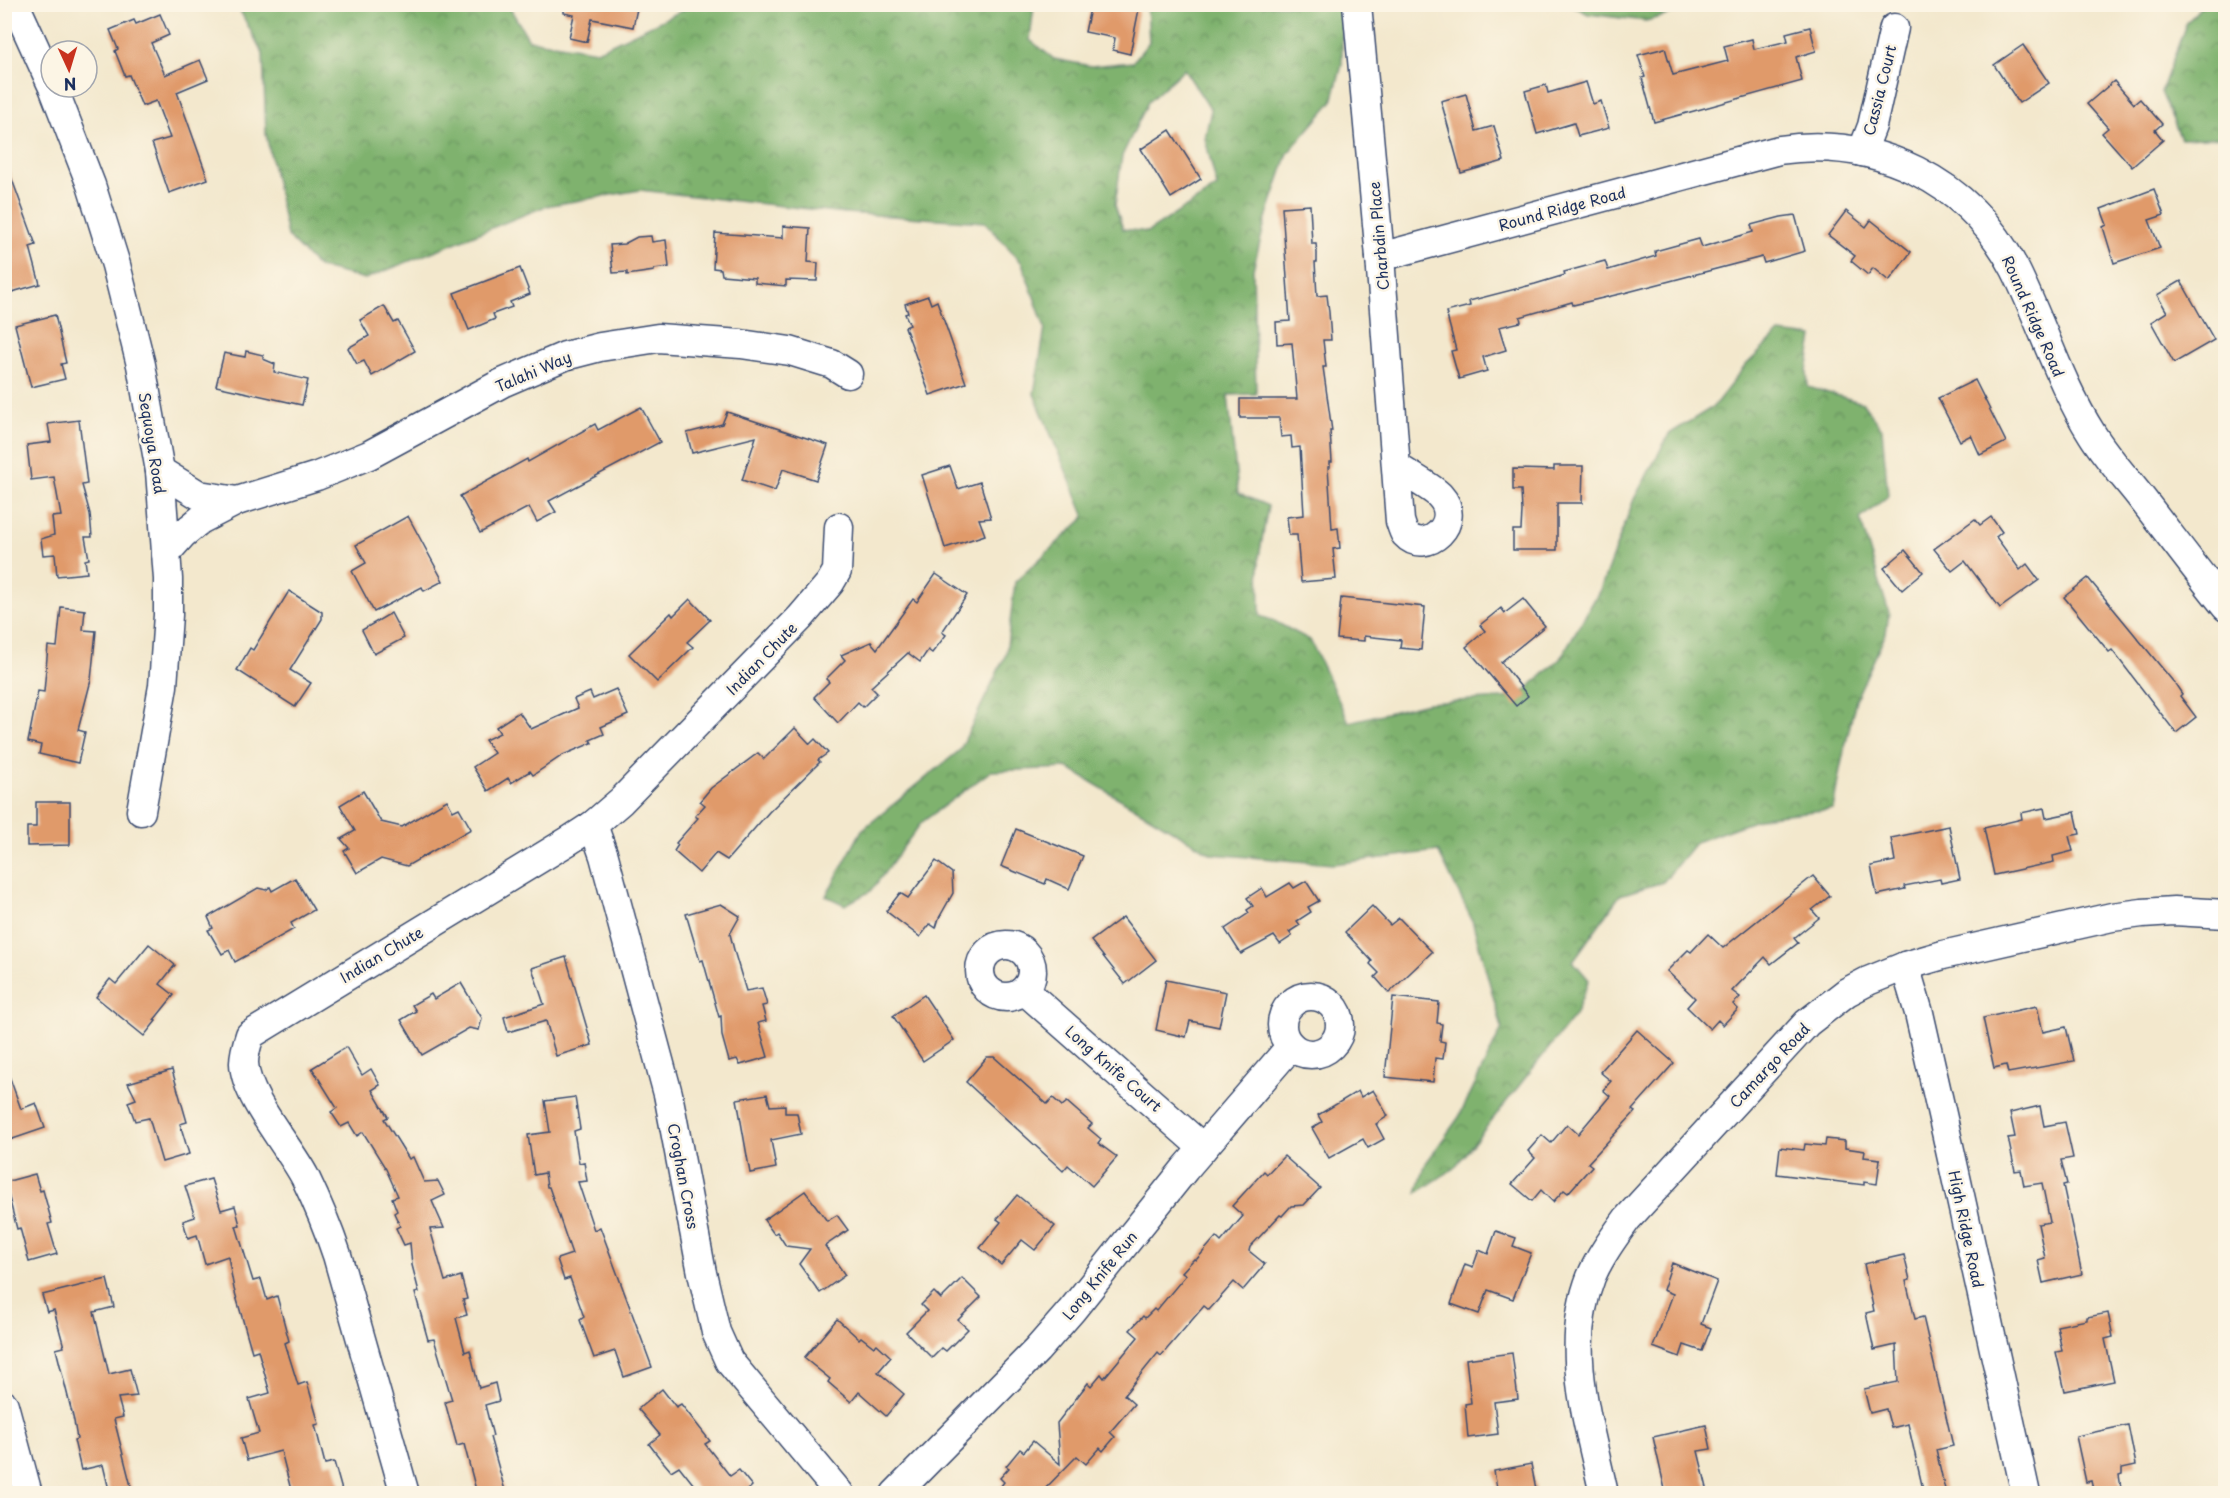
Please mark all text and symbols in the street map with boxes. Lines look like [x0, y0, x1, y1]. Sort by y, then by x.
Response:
north arrow [39, 39, 99, 99]
street label: Cassia Court [1857, 42, 1901, 138]
text: N [63, 73, 77, 97]
street label: Round Ridge Road [1496, 180, 1628, 236]
street label: Charbdin Place [1362, 181, 1394, 291]
street label: Round Ridge Road [1997, 252, 2071, 380]
street label: Talahi Way [491, 345, 575, 397]
street label: Sequoya Road [134, 391, 172, 496]
street label: Indian Chute [720, 616, 802, 700]
street label: Indian Chute [335, 920, 427, 988]
street label: Camargo Road [1723, 1017, 1815, 1113]
street label: Long Knife Court [1061, 1020, 1167, 1116]
street label: Croghan Cross [662, 1121, 706, 1231]
street label: High Ridge Road [1943, 1168, 1991, 1290]
street label: Long Knife Run [1056, 1226, 1142, 1324]

